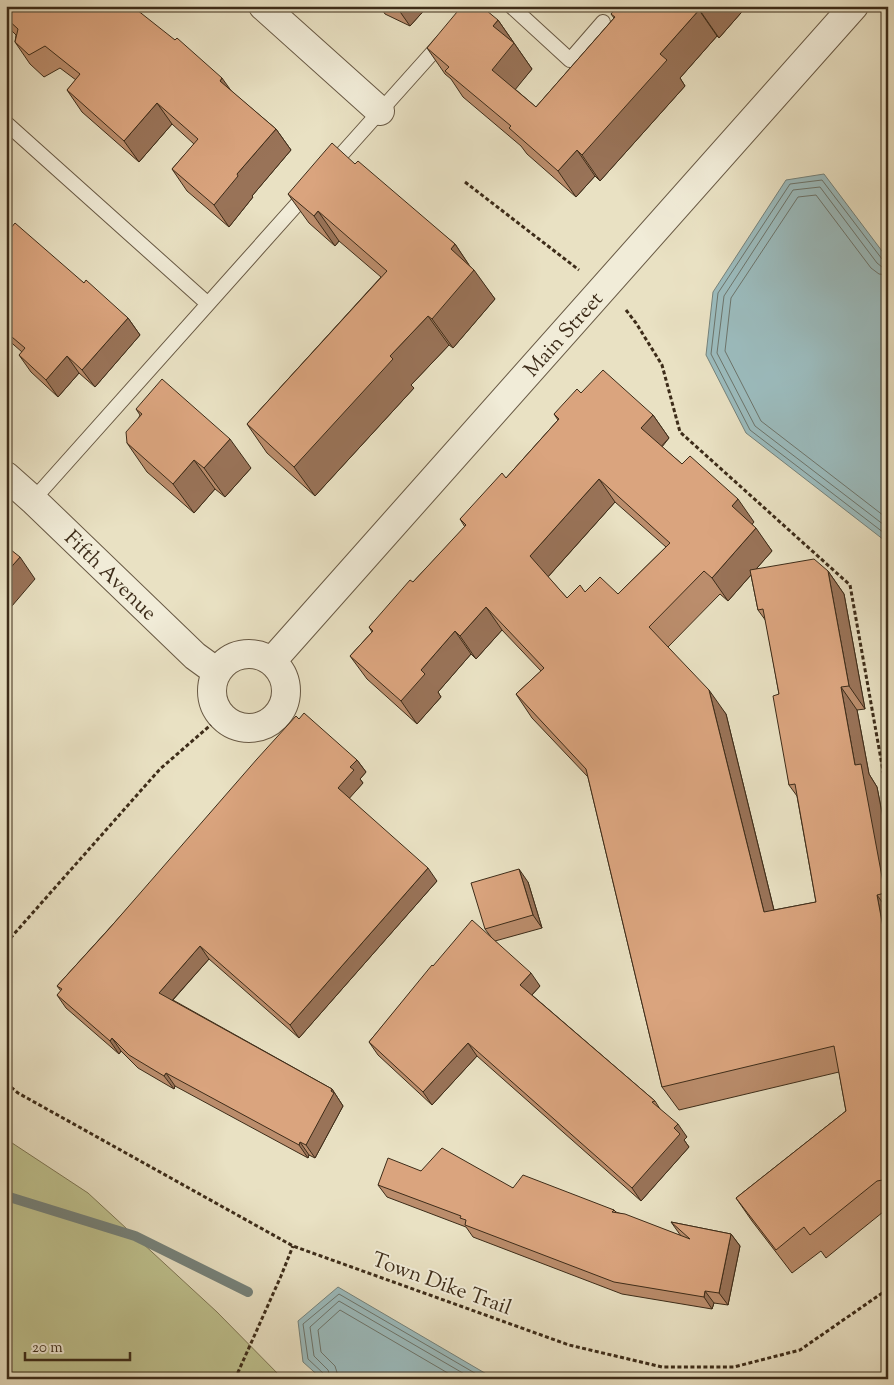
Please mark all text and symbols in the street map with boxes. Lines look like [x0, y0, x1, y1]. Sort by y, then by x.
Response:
street label: Main Street [518, 286, 611, 385]
street label: Fifth Avenue [57, 524, 163, 628]
street label: Town Dike Trail [367, 1246, 515, 1324]
scale bar [25, 1330, 130, 1362]
text: 20 m [32, 1338, 63, 1359]

